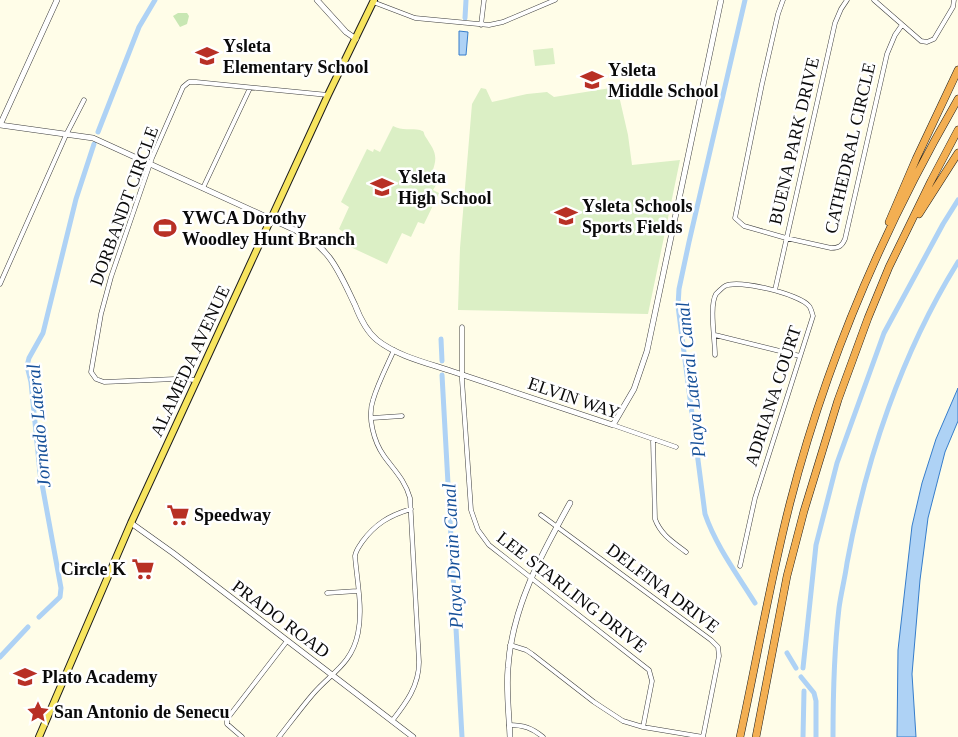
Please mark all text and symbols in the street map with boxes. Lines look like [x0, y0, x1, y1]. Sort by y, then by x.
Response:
place label: Ysleta Elementary School [223, 36, 369, 77]
school or university icon: Ysleta Elementary School [194, 43, 220, 69]
street label: BUENA PARK DRIVE [765, 55, 823, 227]
place label: Ysleta Middle School [608, 60, 719, 101]
street label: CATHEDRAL CIRCLE [821, 61, 879, 235]
school or university icon: Ysleta Middle School [579, 67, 605, 93]
street label: DORBANDT CIRCLE [86, 124, 162, 288]
place label: Ysleta High School [398, 167, 492, 208]
school or university icon: Ysleta High School [369, 174, 395, 200]
place label: Ysleta Schools Sports Fields [582, 196, 693, 237]
school or university icon: Ysleta Schools Sports Fields [553, 203, 579, 229]
place label: YWCA Dorothy Woodley Hunt Branch [182, 208, 355, 249]
sports icon: YWCA Dorothy Woodley Hunt Branch [152, 215, 178, 241]
street label: ALAMEDA AVENUE [146, 282, 234, 440]
water label: Playa Lateral Canal [672, 301, 709, 460]
street label: ADRIANA COURT [741, 323, 805, 469]
water label: Jornado Lateral [23, 363, 54, 489]
street label: ELVIN WAY [525, 373, 623, 423]
water label: Playa Drain Canal [438, 483, 467, 630]
supermarket icon: Speedway [165, 502, 191, 528]
place label: Speedway [194, 505, 271, 525]
street label: LEE STARLING DRIVE [493, 527, 651, 657]
street label: DELFINA DRIVE [603, 539, 723, 637]
supermarket icon: Circle K [130, 556, 156, 582]
place label: Circle K [61, 559, 126, 579]
street label: PRADO ROAD [228, 576, 334, 662]
school or university icon: Plato Academy [12, 664, 38, 690]
place label: Plato Academy [42, 667, 157, 687]
place icon: San Antonio de Senecu [25, 699, 51, 725]
place label: San Antonio de Senecu [54, 702, 230, 722]

